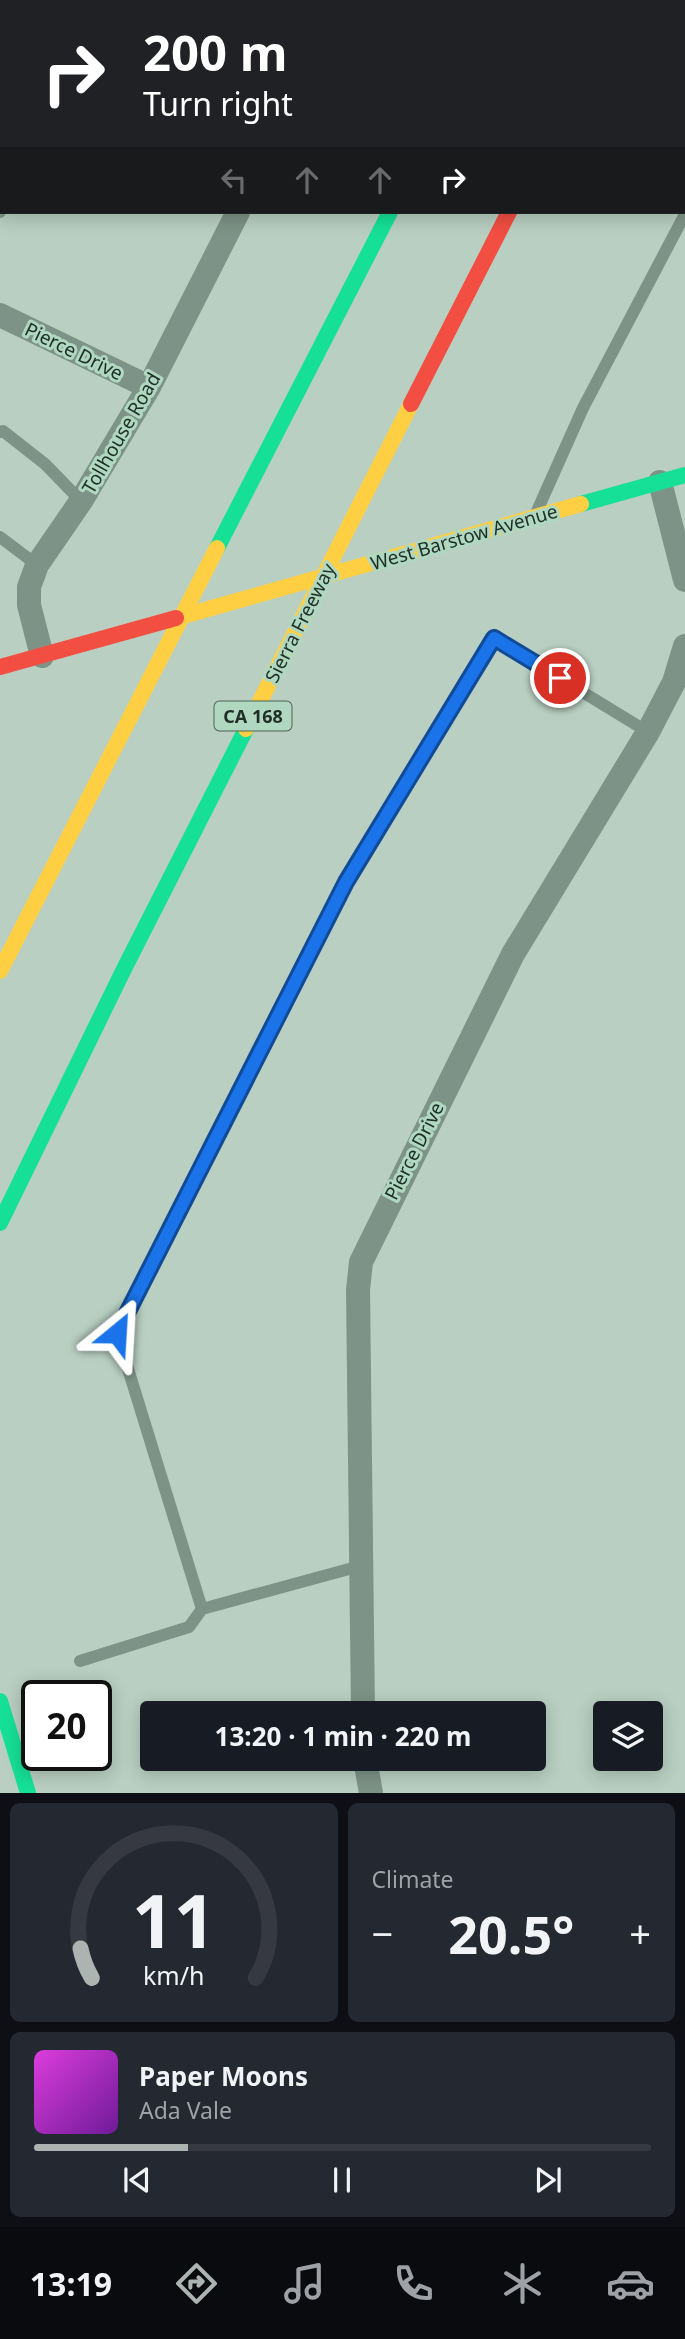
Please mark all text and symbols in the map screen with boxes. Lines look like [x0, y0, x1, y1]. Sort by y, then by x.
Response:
text: 200 m [143, 19, 288, 85]
icon: right [28, 28, 119, 119]
text: Turn right [143, 82, 293, 125]
icon: left [215, 161, 253, 199]
icon: ahead [288, 161, 326, 199]
icon: ahead [361, 161, 399, 199]
icon: right [434, 161, 472, 199]
street label: Pierce Drive [21, 316, 127, 386]
street label: Tollhouse Road [76, 368, 166, 498]
street label: West Barstow Avenue [367, 498, 561, 576]
street label: Sierra Freeway [259, 559, 341, 687]
pin [530, 648, 590, 708]
icon: arrive [541, 659, 579, 697]
road number: CA 168 [215, 702, 292, 730]
street label: Pierce Drive [378, 1098, 450, 1204]
position arrow [80, 1296, 154, 1370]
speed limit sign: 20 [21, 1680, 112, 1771]
map controls [593, 1701, 663, 1771]
button: layers [593, 1701, 663, 1771]
text: 13:20 · 1 min · 220 m [215, 1718, 471, 1754]
text: Climate [372, 1863, 454, 1895]
text: 11 [132, 1871, 215, 1970]
text: 20.5° [448, 1898, 574, 1969]
text: − [372, 1907, 393, 1959]
text: + [629, 1907, 651, 1959]
text: km/h [143, 1958, 205, 1992]
text: Paper Moons [139, 2058, 308, 2094]
text: Ada Vale [139, 2094, 232, 2126]
icon: previous [118, 2161, 156, 2199]
icon: pause [323, 2161, 361, 2199]
icon: next [529, 2161, 567, 2199]
icon: directions [172, 2259, 221, 2308]
icon: music [280, 2259, 329, 2308]
icon: phone [389, 2259, 438, 2308]
icon: climate [498, 2259, 547, 2308]
icon: car [606, 2259, 655, 2308]
text: 13:19 [30, 2262, 112, 2305]

